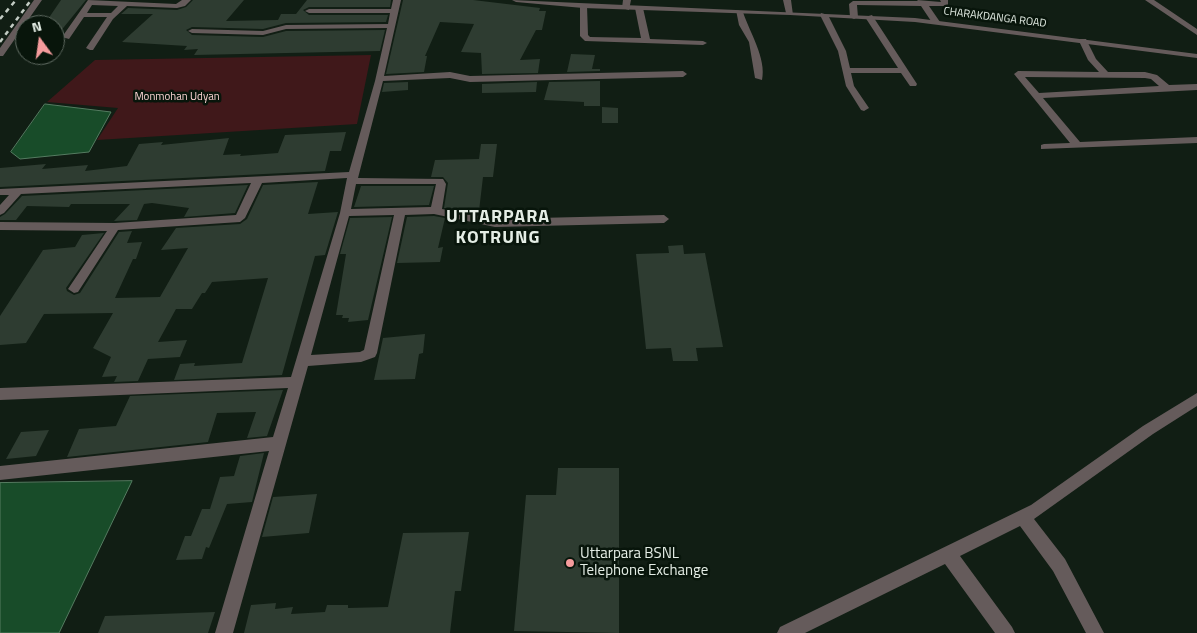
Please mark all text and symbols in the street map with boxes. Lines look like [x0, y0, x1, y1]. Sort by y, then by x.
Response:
street label: CHARAKDANGA ROAD [943, 5, 1047, 31]
north arrow [15, 15, 65, 65]
text: N [29, 15, 44, 37]
park label: Monmohan Udyan [134, 90, 220, 104]
district label: UTTARPARA KOTRUNG [445, 207, 551, 250]
place label: Uttarpara BSNL Telephone Exchange [580, 545, 708, 580]
marker: Uttarpara BSNL Telephone Exchange [564, 557, 576, 569]

